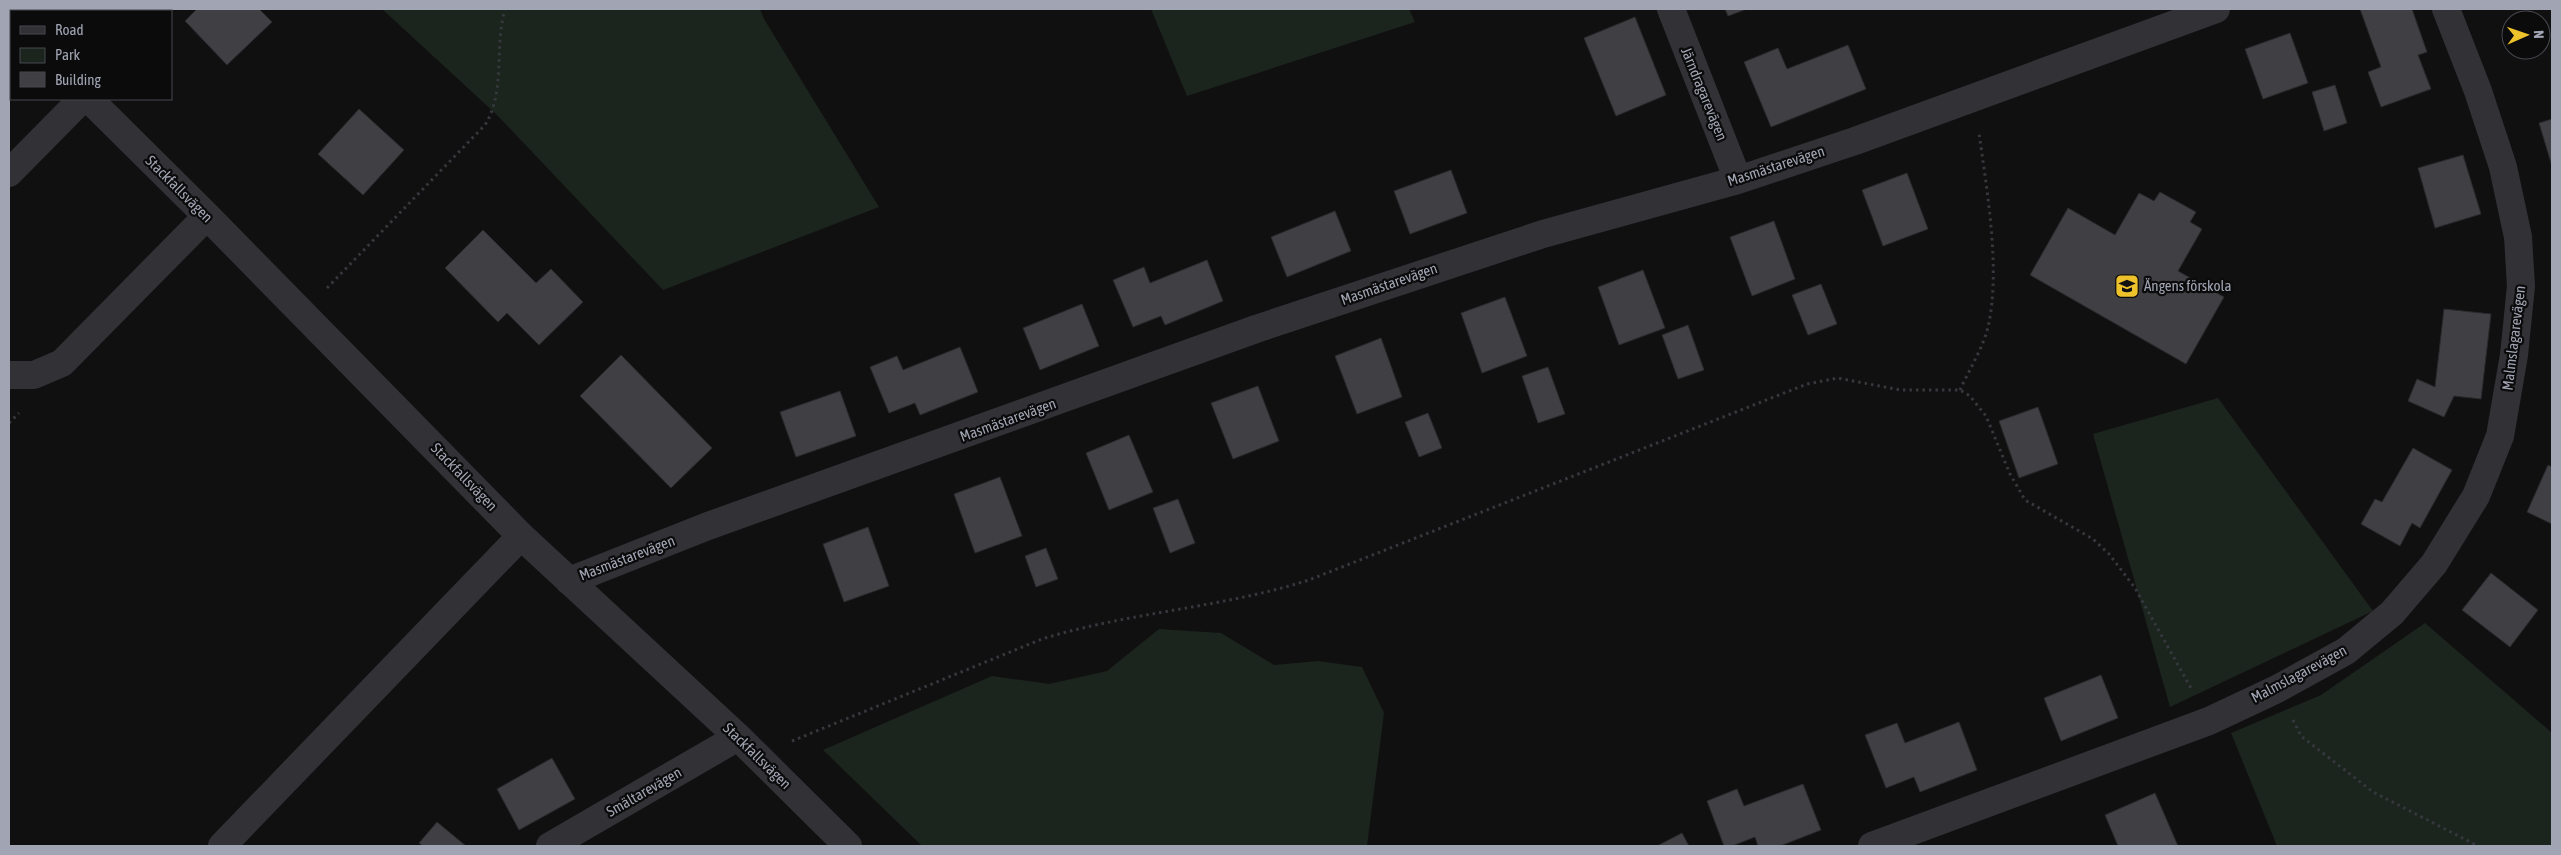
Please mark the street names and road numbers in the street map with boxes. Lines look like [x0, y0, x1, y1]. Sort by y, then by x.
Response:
street label: Järndragarevägen [1678, 45, 1731, 143]
street label: Masmästarevägen [1725, 142, 1827, 189]
street label: Stackfallsvägen [142, 152, 216, 226]
street label: Masmästarevägen [1338, 259, 1439, 308]
street label: Malmslagarevägen [2499, 285, 2528, 391]
street label: Masmästarevägen [957, 394, 1058, 445]
street label: Stackfallsvägen [428, 439, 501, 514]
street label: Masmästarevägen [577, 531, 677, 584]
street label: Malmslagarevägen [2248, 641, 2349, 706]
street label: Stackfallsvägen [720, 719, 795, 792]
street label: Smältarevägen [603, 763, 684, 820]

